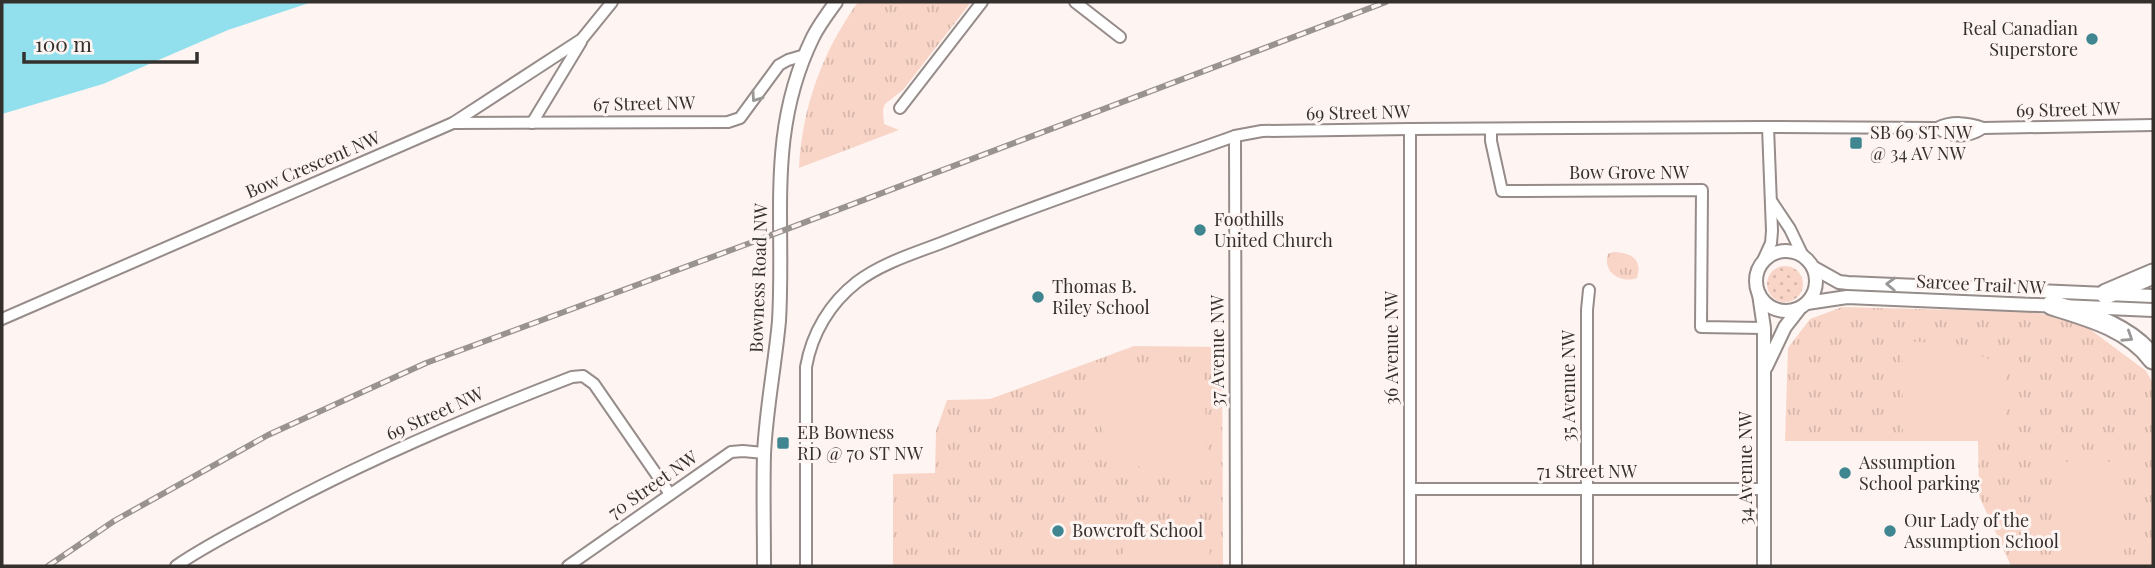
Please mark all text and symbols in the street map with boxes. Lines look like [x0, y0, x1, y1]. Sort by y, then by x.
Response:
place label: Real Canadian Superstore [1962, 16, 2078, 61]
scale bar [24, 21, 198, 65]
text: 100 m [35, 29, 92, 57]
marker: Real Canadian Superstore [2084, 31, 2100, 47]
one-way arrow [752, 89, 764, 102]
street label: 67 Street NW [593, 90, 696, 116]
street label: 69 Street NW [2016, 96, 2121, 122]
street label: 69 Street NW [1306, 99, 1411, 125]
place label: SB 69 ST NW @ 34 AV NW [1870, 120, 1973, 165]
street label: Bow Crescent NW [242, 125, 384, 203]
marker: SB 69 ST NW @ 34 AV NW [1848, 135, 1864, 151]
street label: Bow Grove NW [1569, 160, 1690, 184]
street label: Bowness Road NW [743, 202, 773, 353]
place label: Foothills United Church [1214, 207, 1333, 252]
marker: Foothills United Church [1192, 222, 1208, 238]
street label: Sarcee Trail NW [1916, 269, 2047, 299]
place label: Thomas B. Riley School [1052, 274, 1150, 319]
one-way arrow [1885, 277, 1896, 292]
marker: Thomas B. Riley School [1030, 289, 1046, 305]
street label: 36 Avenue NW [1379, 290, 1403, 405]
street label: 37 Avenue NW [1205, 294, 1229, 407]
street label: 35 Avenue NW [1556, 329, 1580, 442]
one-way arrow [2120, 329, 2133, 341]
street label: 69 Street NW [382, 381, 488, 445]
street label: 34 Avenue NW [1733, 410, 1757, 525]
place label: EB Bowness RD @ 70 ST NW [797, 420, 924, 465]
marker: EB Bowness RD @ 70 ST NW [775, 435, 791, 451]
street label: 70 Street NW [603, 444, 703, 524]
place label: Assumption School parking [1858, 450, 1980, 495]
street label: 71 Street NW [1537, 459, 1638, 483]
marker: Assumption School parking [1837, 465, 1853, 481]
place label: Our Lady of the Assumption School [1903, 508, 2059, 553]
place label: Bowcroft School [1072, 518, 1203, 542]
marker: Bowcroft School [1050, 523, 1066, 539]
marker: Our Lady of the Assumption School [1882, 523, 1898, 539]

